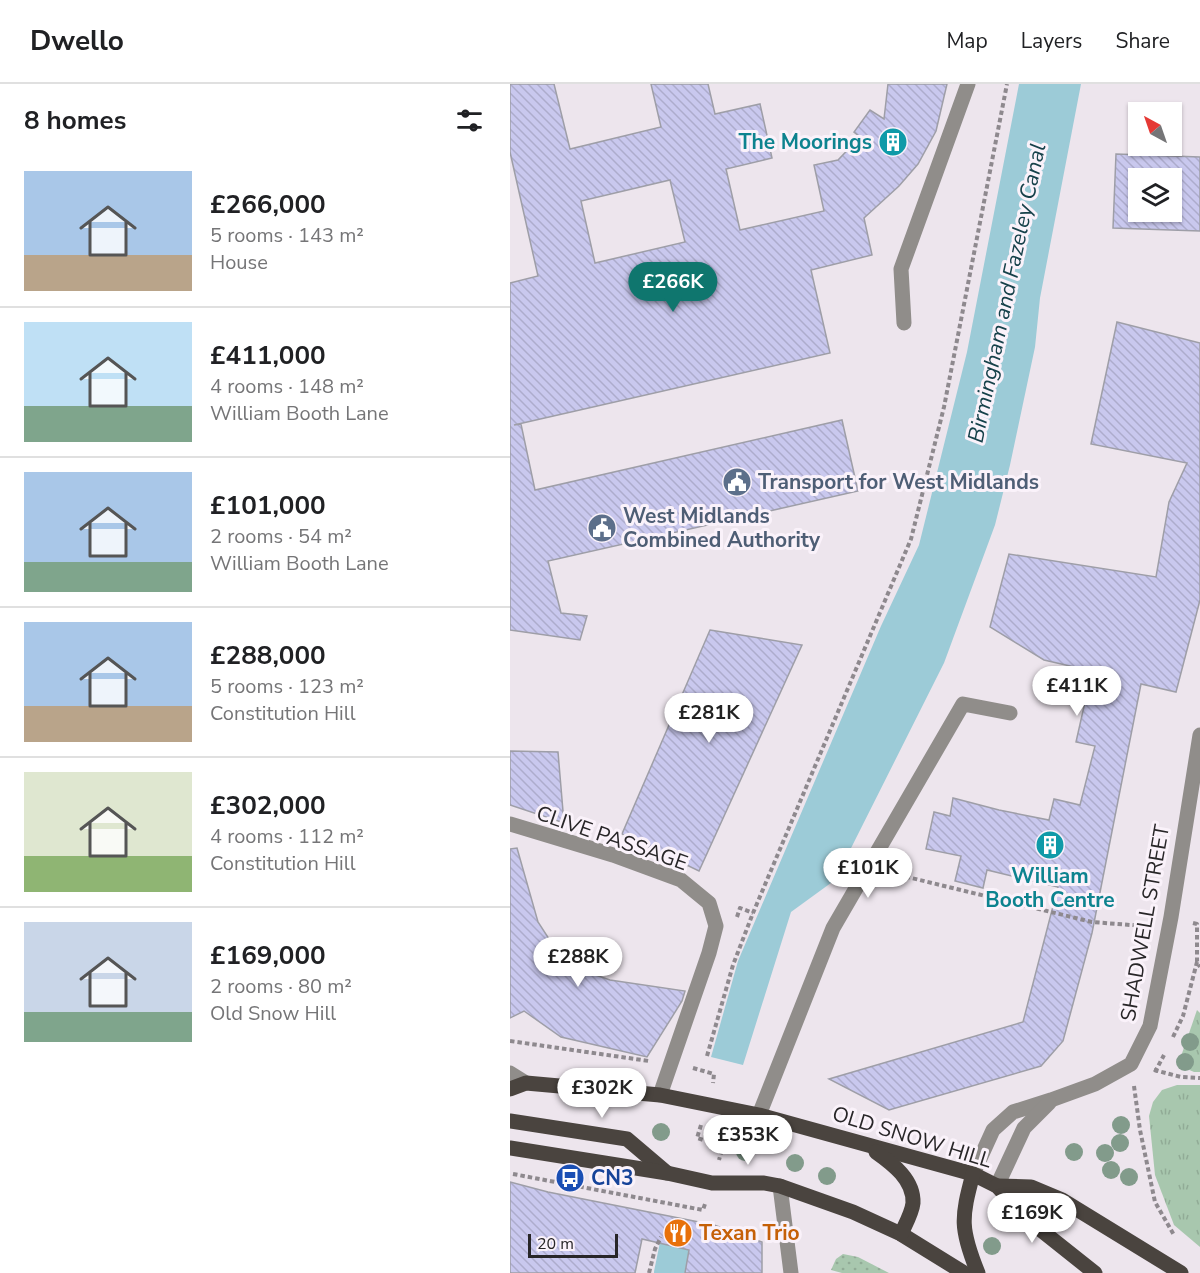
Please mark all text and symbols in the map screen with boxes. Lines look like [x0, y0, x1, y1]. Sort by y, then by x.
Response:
text: Dwello [30, 22, 124, 60]
text: Map [946, 27, 988, 55]
text: Layers [1021, 27, 1082, 55]
text: Share [1115, 27, 1170, 55]
north arrow [1128, 102, 1182, 156]
map controls [1128, 102, 1182, 222]
text: 8 homes [24, 103, 126, 138]
icon: filters [453, 104, 486, 137]
building icon: The Moorings [877, 126, 909, 158]
place label: The Moorings [738, 128, 872, 156]
water label: Birmingham and Fazeley Canal [961, 141, 1053, 445]
button: layers [1128, 168, 1182, 222]
text: £266,000 [210, 187, 326, 222]
icon: home [72, 195, 144, 267]
text: 5 rooms · 143 m² [210, 222, 364, 249]
text: House [210, 249, 268, 276]
pin: £266K [631, 262, 715, 313]
text: £266K [642, 268, 704, 295]
text: £411,000 [210, 338, 326, 373]
icon: home [72, 346, 144, 418]
text: 4 rooms · 148 m² [210, 373, 364, 400]
text: William Booth Lane [210, 400, 389, 427]
public building icon: Transport for West Midlands [721, 466, 753, 498]
place label: Transport for West Midlands [758, 468, 1039, 496]
text: £101,000 [210, 488, 326, 523]
icon: home [72, 496, 144, 568]
place label: West Midlands Combined Authority [623, 502, 821, 554]
public building icon: West Midlands Combined Authority [586, 512, 618, 544]
text: 2 rooms · 54 m² [210, 523, 352, 550]
text: William Booth Lane [210, 550, 389, 577]
text: £288,000 [210, 638, 326, 673]
icon: home [72, 646, 144, 718]
pin: £411K [1035, 666, 1119, 717]
text: £411K [1046, 672, 1108, 699]
text: 5 rooms · 123 m² [210, 673, 364, 700]
pin: £281K [667, 693, 751, 744]
text: £281K [678, 699, 740, 726]
text: Constitution Hill [210, 700, 356, 727]
text: £302,000 [210, 788, 326, 823]
icon: home [72, 796, 144, 868]
street label: CLIVE PASSAGE [533, 799, 691, 877]
street label: SHADWELL STREET [1114, 822, 1176, 1023]
text: 4 rooms · 112 m² [210, 823, 364, 850]
building icon: William Booth Centre [1034, 829, 1066, 861]
pin: £101K [826, 848, 910, 899]
text: Constitution Hill [210, 850, 356, 877]
text: £101K [837, 854, 899, 881]
place label: William Booth Centre [985, 862, 1115, 914]
pin: £288K [536, 937, 620, 988]
text: £169,000 [210, 938, 326, 973]
text: £288K [547, 943, 609, 970]
icon: home [72, 946, 144, 1018]
text: 2 rooms · 80 m² [210, 973, 352, 1000]
text: Old Snow Hill [210, 1000, 336, 1027]
pin: £302K [560, 1068, 644, 1119]
text: £302K [571, 1074, 633, 1101]
street label: OLD SNOW HILL [829, 1099, 996, 1175]
pin: £353K [706, 1115, 790, 1166]
text: £353K [717, 1121, 779, 1148]
bus stop icon: CN3 [554, 1162, 586, 1194]
place label: CN3 [591, 1164, 634, 1192]
pin: £169K [990, 1193, 1074, 1244]
text: £169K [1001, 1199, 1063, 1226]
restaurant icon: Texan Trio [662, 1217, 694, 1249]
place label: Texan Trio [699, 1219, 800, 1247]
scale bar [528, 1231, 618, 1258]
text: 20 m [537, 1233, 574, 1255]

